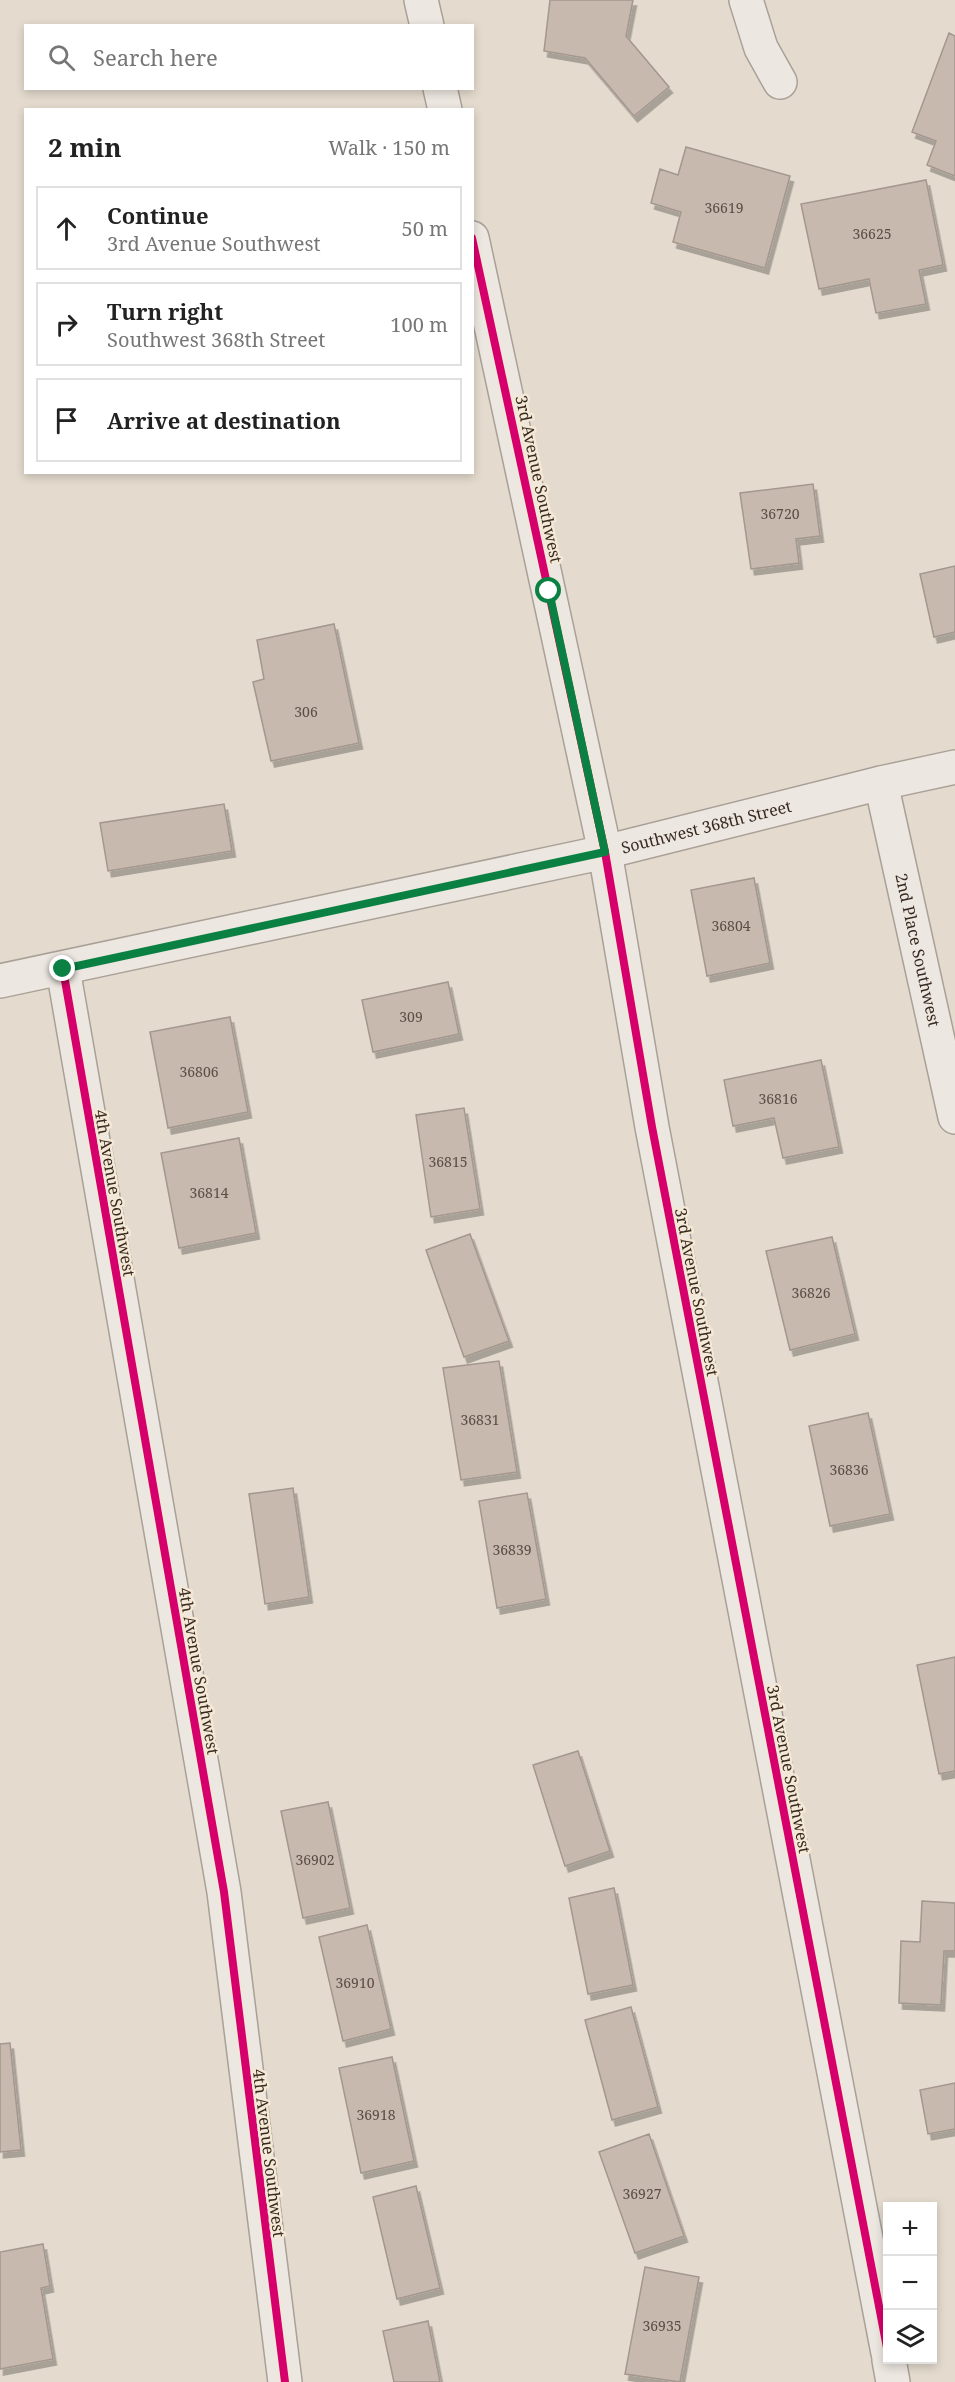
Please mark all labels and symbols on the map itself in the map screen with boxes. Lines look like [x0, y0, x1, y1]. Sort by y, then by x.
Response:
house number: 36619 [704, 198, 744, 217]
house number: 36625 [852, 224, 892, 243]
street label: 3rd Avenue Southwest [510, 393, 568, 565]
house number: 36720 [760, 504, 800, 523]
route start [535, 577, 561, 603]
house number: 306 [294, 702, 318, 721]
street label: Southwest 368th Street [619, 795, 794, 859]
street label: 2nd Place Southwest [890, 871, 946, 1029]
house number: 36804 [711, 916, 751, 935]
route end [49, 955, 75, 981]
house number: 309 [399, 1007, 423, 1026]
house number: 36806 [179, 1062, 219, 1081]
house number: 36816 [758, 1089, 798, 1108]
street label: 4th Avenue Southwest [89, 1108, 141, 1279]
house number: 36815 [428, 1152, 468, 1171]
house number: 36814 [189, 1183, 229, 1202]
street label: 3rd Avenue Southwest [670, 1206, 724, 1378]
house number: 36826 [791, 1283, 831, 1302]
house number: 36831 [460, 1410, 500, 1429]
house number: 36836 [829, 1460, 869, 1479]
house number: 36839 [492, 1540, 532, 1559]
street label: 4th Avenue Southwest [173, 1586, 225, 1757]
street label: 3rd Avenue Southwest [762, 1683, 816, 1855]
house number: 36902 [295, 1850, 335, 1869]
house number: 36910 [335, 1973, 375, 1992]
street label: 4th Avenue Southwest [248, 2068, 290, 2239]
house number: 36918 [356, 2105, 396, 2124]
house number: 36927 [622, 2184, 662, 2203]
house number: 36935 [642, 2316, 682, 2335]

